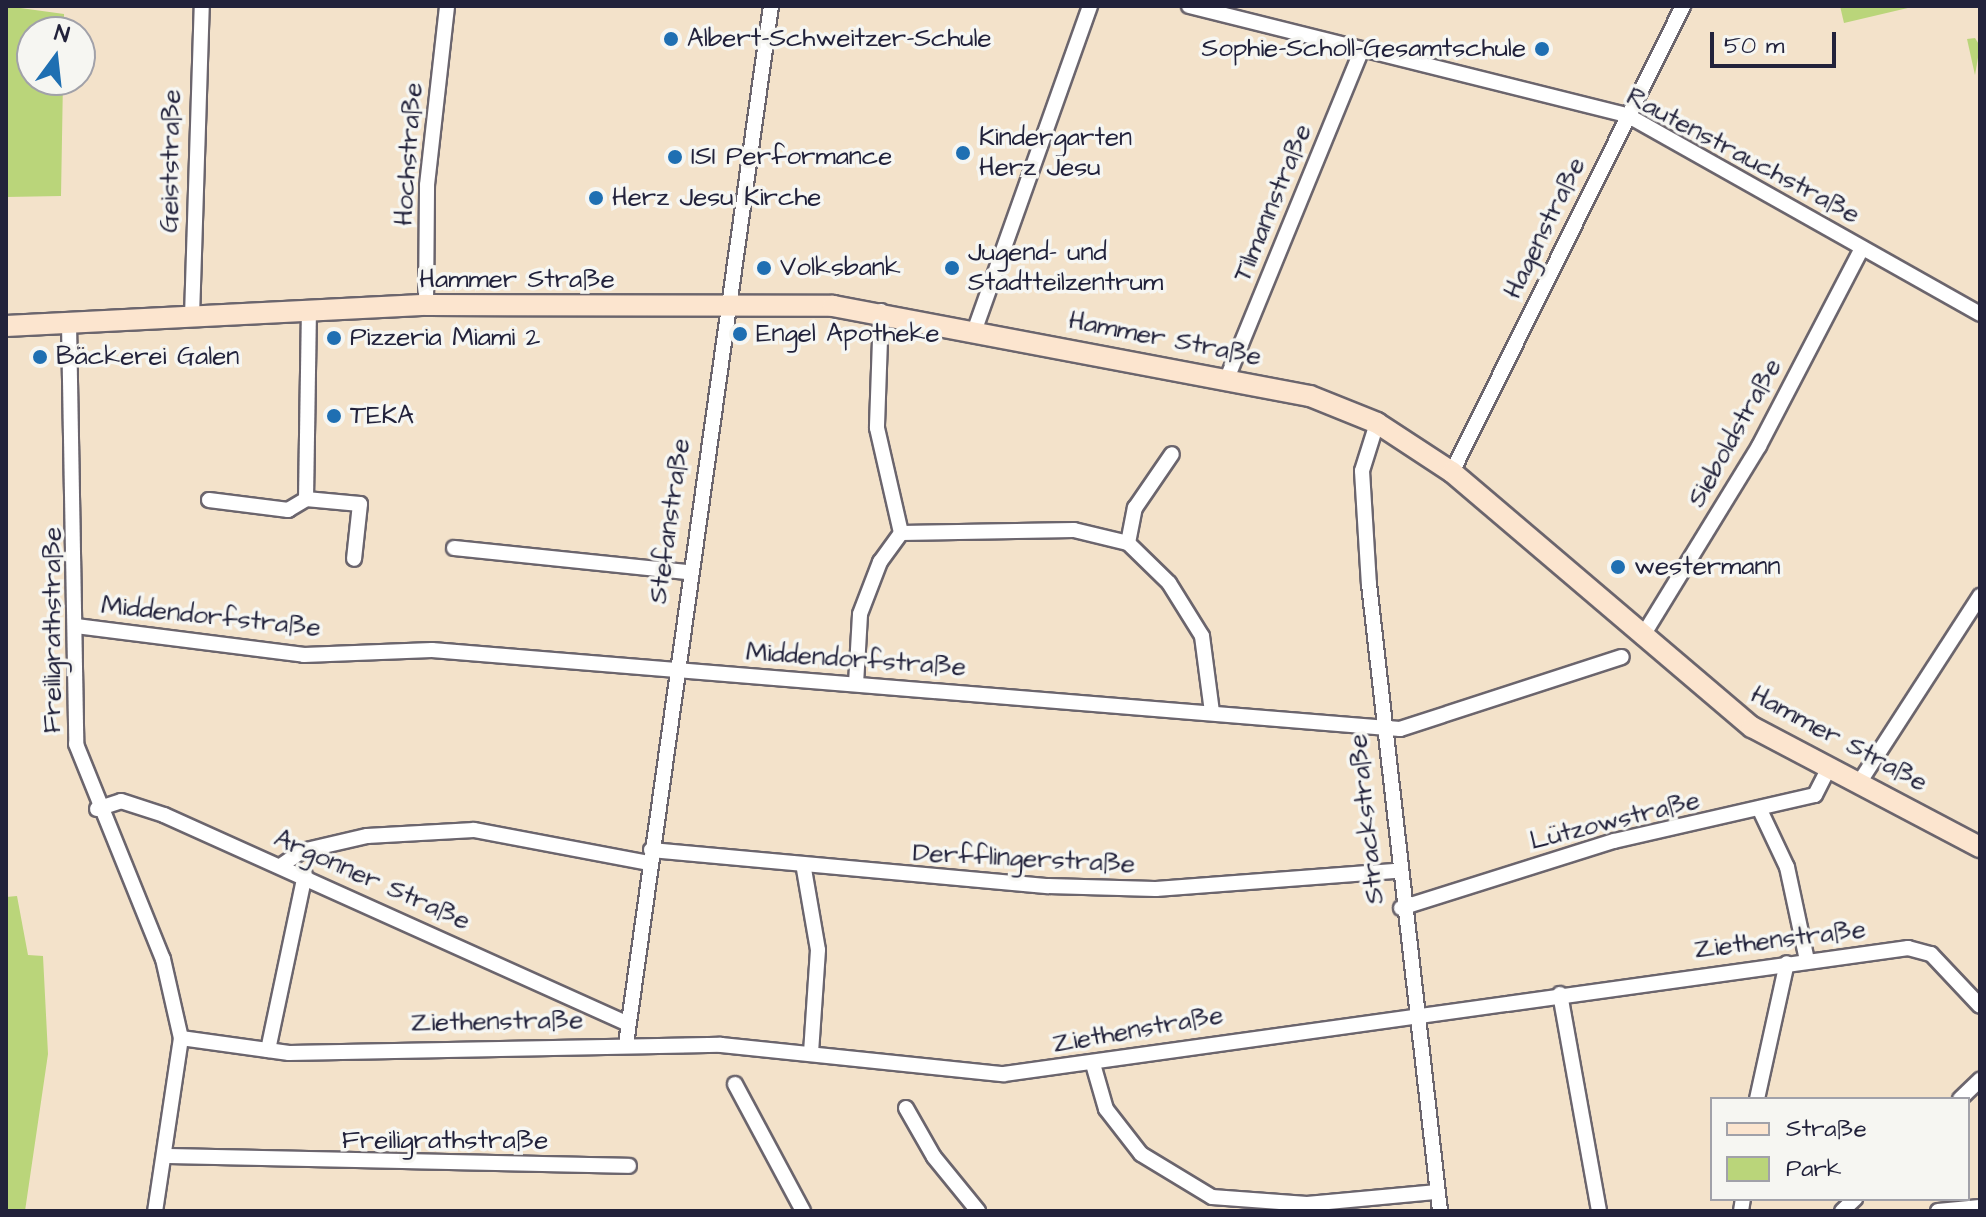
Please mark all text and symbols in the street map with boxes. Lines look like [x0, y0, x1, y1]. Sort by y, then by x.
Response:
north arrow [16, 16, 96, 96]
scale bar [1714, 16, 1840, 66]
text: N [51, 18, 72, 51]
place label: Albert-Schweitzer-Schule [687, 23, 992, 55]
text: 50 m [1724, 29, 1784, 63]
marker: Albert-Schweitzer-Schule [662, 30, 680, 48]
place label: Sophie-Scholl-Gesamtschule [1202, 33, 1526, 65]
marker: Sophie-Scholl-Gesamtschule [1533, 40, 1551, 58]
street label: Hochstraße [388, 81, 430, 227]
street label: Rautenstrauchstraße [1621, 81, 1865, 231]
street label: Geiststraße [154, 89, 188, 233]
street label: Tilmannstraße [1227, 120, 1319, 286]
place label: Kindergarten Herz Jesu [979, 122, 1132, 184]
place label: ISI Performance [691, 141, 892, 173]
marker: Kindergarten Herz Jesu [954, 144, 972, 162]
marker: ISI Performance [666, 148, 684, 166]
street label: Hagenstraße [1497, 152, 1593, 304]
place label: Herz Jesu Kirche [612, 182, 821, 214]
marker: Herz Jesu Kirche [587, 189, 605, 207]
place label: Jugend- und Stadtteilzentrum [968, 237, 1163, 298]
place label: Volksbank [780, 252, 901, 284]
marker: Volksbank [755, 259, 773, 277]
marker: Jugend- und Stadtteilzentrum [943, 259, 961, 277]
street label: Hammer Straße [419, 264, 615, 296]
street label: Hammer Straße [1066, 305, 1264, 373]
place label: Engel Apotheke [756, 318, 940, 350]
place label: Pizzeria Miami 2 [350, 322, 540, 354]
marker: Engel Apotheke [731, 325, 749, 343]
marker: Pizzeria Miami 2 [325, 329, 343, 347]
place label: Bäckerei Galen [56, 341, 239, 373]
marker: Bäckerei Galen [31, 348, 49, 366]
street label: Sieboldstraße [1681, 353, 1789, 513]
place label: TEKA [350, 400, 414, 432]
marker: TEKA [325, 407, 343, 425]
street label: Stefanstraße [643, 436, 697, 606]
street label: Freiligrathstraße [37, 527, 69, 733]
place label: westermann [1634, 551, 1781, 583]
marker: westermann [1609, 558, 1627, 576]
street label: Middendorfstraße [100, 590, 322, 644]
street label: Middendorfstraße [745, 637, 967, 683]
street label: Hammer Straße [1745, 679, 1933, 799]
street label: Strackstraße [1343, 732, 1391, 906]
street label: Lützowstraße [1527, 785, 1703, 857]
street label: Argonner Straße [269, 823, 475, 937]
street label: Derfflingerstraße [912, 838, 1136, 880]
street label: Ziethenstraße [1692, 914, 1868, 966]
street label: Ziethenstraße [1050, 1000, 1226, 1060]
street label: Ziethenstraße [410, 1005, 584, 1039]
legend [1710, 1097, 1970, 1201]
text: Straße [1786, 1112, 1867, 1146]
street label: Freiligrathstraße [342, 1125, 548, 1157]
text: Park [1786, 1152, 1842, 1186]

